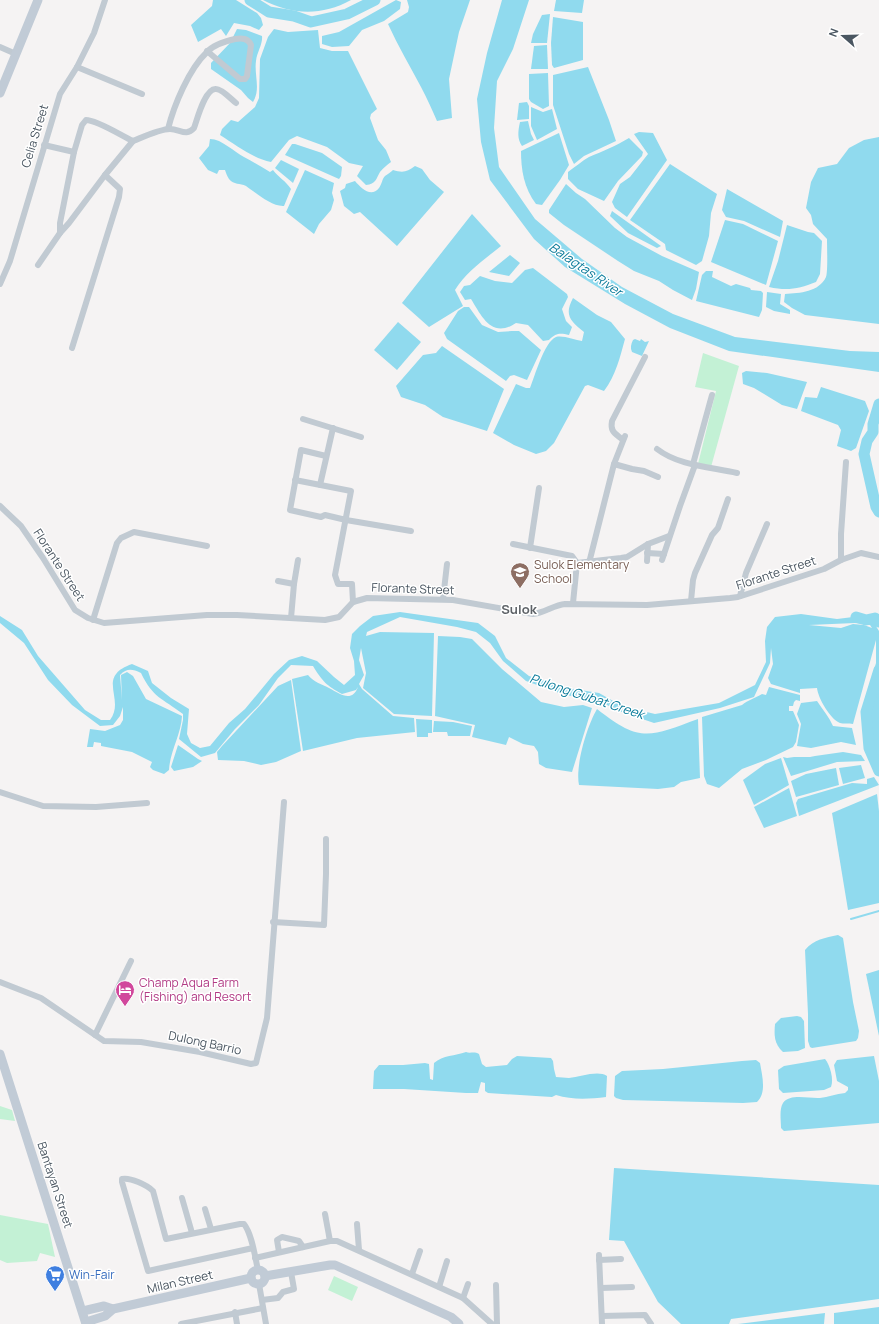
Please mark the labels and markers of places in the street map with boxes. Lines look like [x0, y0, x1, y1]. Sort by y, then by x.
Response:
place label: Sulok Elementary School [534, 556, 630, 587]
school or university icon: Sulok Elementary School [509, 561, 531, 589]
place label: Champ Aqua Farm (Fishing) and Resort [139, 974, 251, 1005]
hotel icon: Champ Aqua Farm (Fishing) and Resort [114, 979, 136, 1007]
supermarket icon: Win-Fair [44, 1264, 66, 1292]
place label: Win-Fair [69, 1266, 115, 1283]

